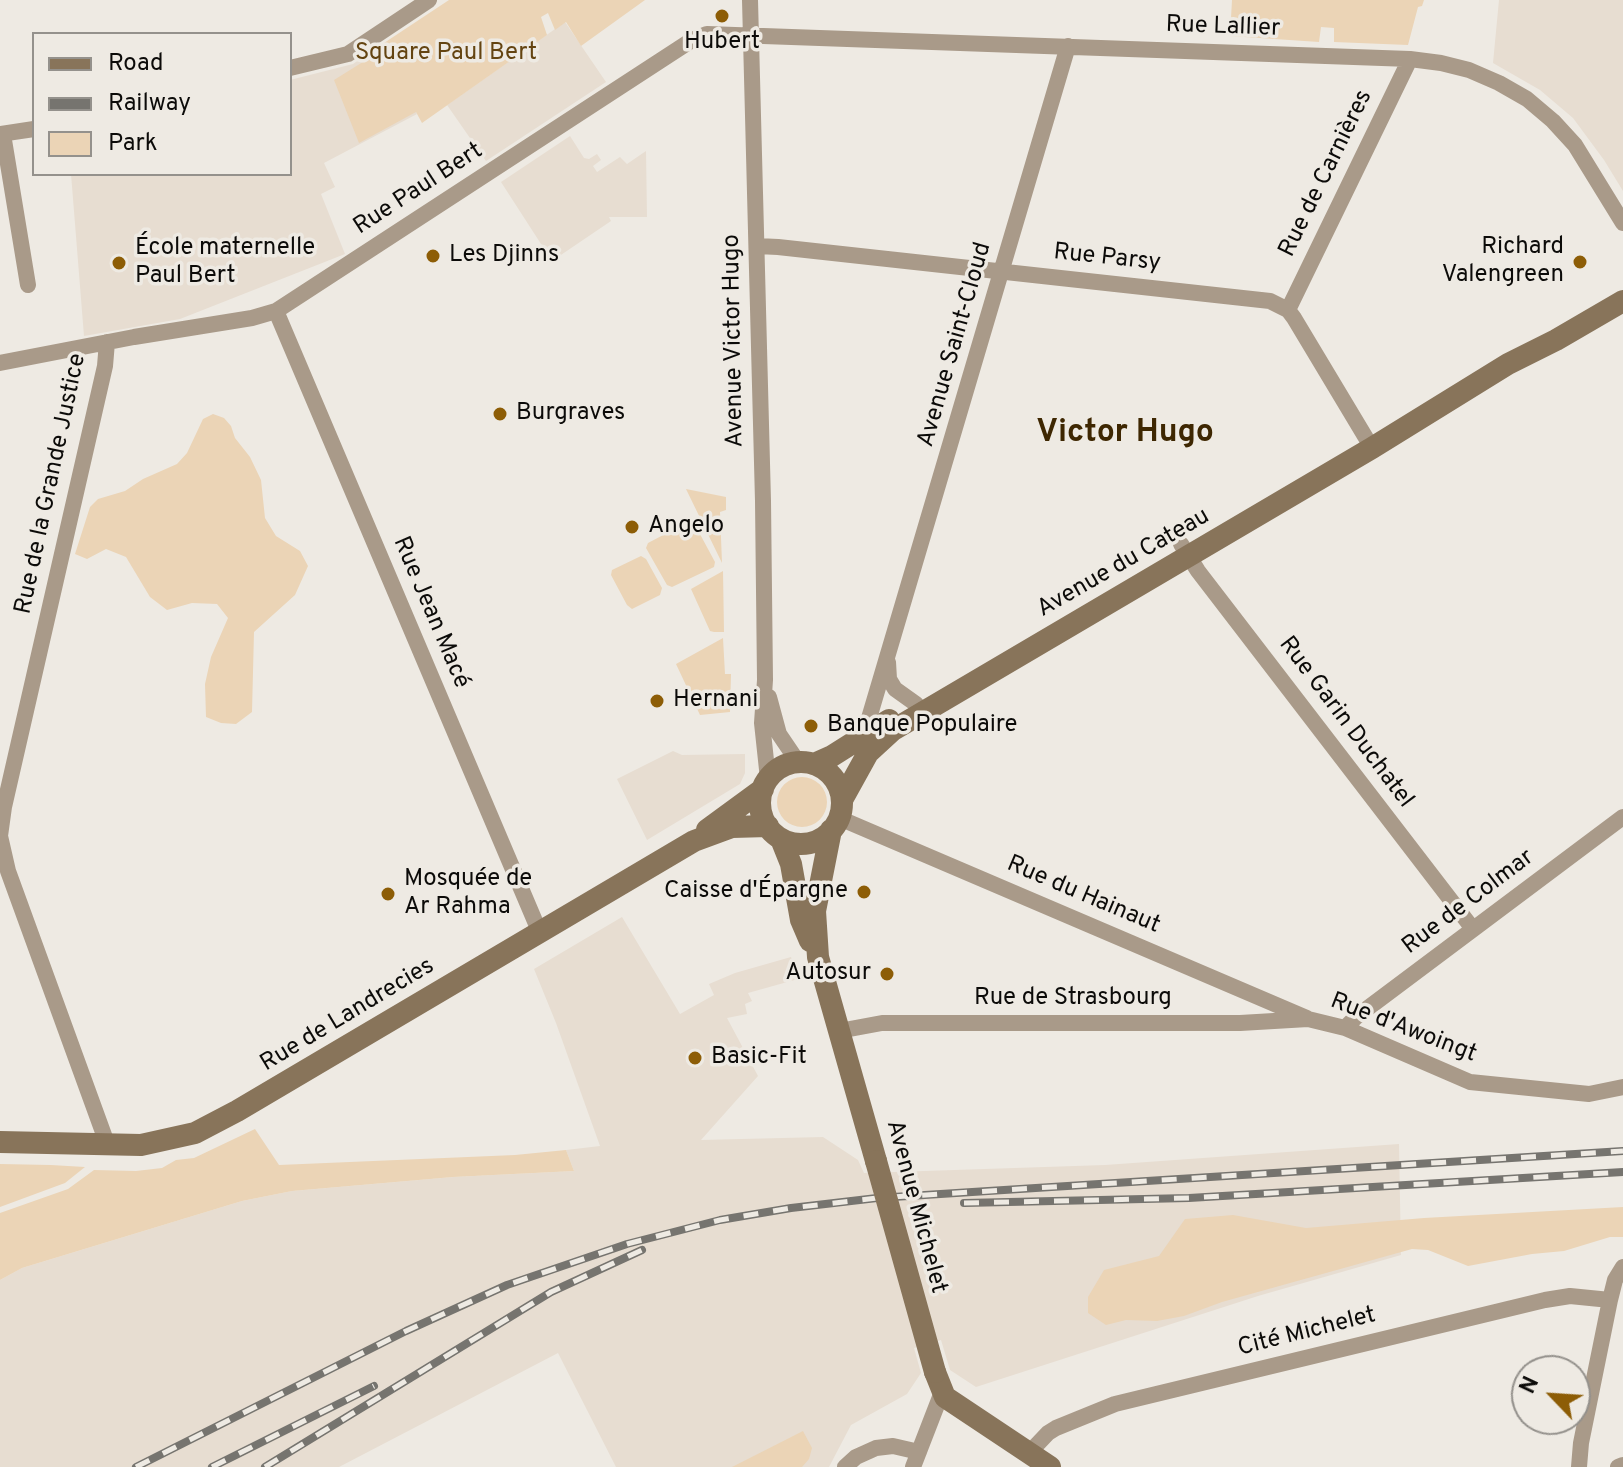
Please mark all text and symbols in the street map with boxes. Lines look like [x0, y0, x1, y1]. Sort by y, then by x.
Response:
marker: Hubert [713, 7, 731, 25]
street label: Rue Lallier [1165, 12, 1281, 44]
place label: Hubert [684, 29, 760, 57]
legend [32, 32, 292, 176]
park label: Square Paul Bert [355, 40, 537, 68]
text: Road [108, 49, 164, 79]
street label: Rue de Carnières [1274, 86, 1380, 262]
text: Railway [108, 89, 191, 119]
text: Park [108, 129, 158, 159]
street label: Rue Paul Bert [349, 138, 489, 242]
street label: Avenue Victor Hugo [719, 234, 751, 448]
place label: Richard Valengreen [1442, 234, 1564, 290]
place label: École maternelle Paul Bert [135, 235, 315, 291]
street label: Avenue Saint-Cloud [913, 239, 999, 451]
street label: Rue Parsy [1052, 239, 1162, 279]
place label: Les Djinns [449, 242, 559, 270]
marker: Les Djinns [424, 247, 442, 265]
marker: Richard Valengreen [1571, 253, 1589, 271]
marker: École maternelle Paul Bert [110, 254, 128, 272]
street label: Rue de la Grande Justice [10, 351, 94, 617]
place label: Burgraves [516, 400, 625, 428]
marker: Burgraves [491, 405, 509, 423]
district label: Victor Hugo [1036, 416, 1214, 454]
street label: Avenue du Cateau [1033, 503, 1215, 625]
place label: Angelo [648, 513, 724, 541]
marker: Angelo [623, 518, 641, 536]
street label: Rue Jean Macé [385, 533, 475, 693]
street label: Rue Garin Duchatel [1271, 632, 1419, 814]
place label: Hernani [673, 687, 758, 715]
marker: Hernani [648, 692, 666, 710]
place label: Banque Populaire [827, 712, 1017, 740]
marker: Banque Populaire [802, 717, 820, 735]
street label: Rue de Colmar [1397, 844, 1541, 962]
street label: Rue du Hainaut [1002, 851, 1164, 941]
place label: Mosquée de Ar Rahma [404, 866, 532, 922]
place label: Caisse d'Épargne [664, 878, 848, 906]
marker: Caisse d'Épargne [855, 883, 873, 901]
marker: Mosquée de Ar Rahma [379, 885, 397, 903]
street label: Rue de Landrecies [256, 953, 440, 1079]
place label: Autosur [785, 960, 871, 988]
marker: Autosur [878, 965, 896, 983]
street label: Rue de Strasbourg [974, 985, 1172, 1013]
street label: Rue d'Awoingt [1326, 988, 1480, 1070]
place label: Basic-Fit [711, 1044, 807, 1072]
marker: Basic-Fit [686, 1049, 704, 1067]
street label: Avenue Michelet [878, 1117, 952, 1297]
street label: Cité Michelet [1235, 1302, 1379, 1364]
north arrow [1511, 1355, 1591, 1435]
text: N [1515, 1373, 1546, 1398]

